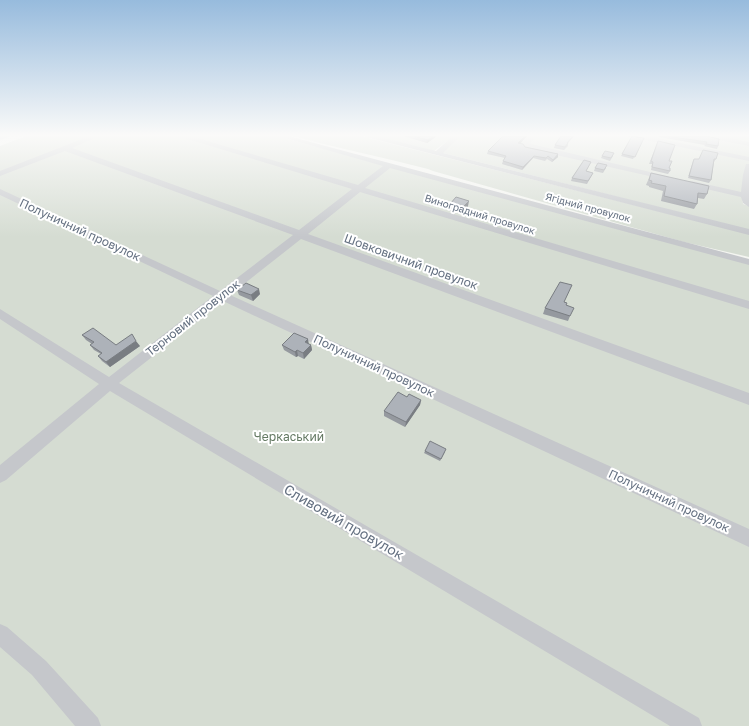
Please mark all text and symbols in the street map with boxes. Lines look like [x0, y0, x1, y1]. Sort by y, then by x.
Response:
street label: Ягідний провулок [544, 190, 632, 224]
street label: Виноградний провулок [423, 191, 537, 237]
street label: Полуничний провулок [17, 195, 143, 264]
street label: Шовковичний провулок [342, 230, 480, 293]
street label: Терновий провулок [143, 276, 243, 359]
street label: Полуничний провулок [311, 331, 437, 400]
park label: Черкаський [254, 429, 324, 444]
street label: Полуничний провулок [606, 466, 732, 535]
street label: Сливовий провулок [281, 480, 407, 563]

